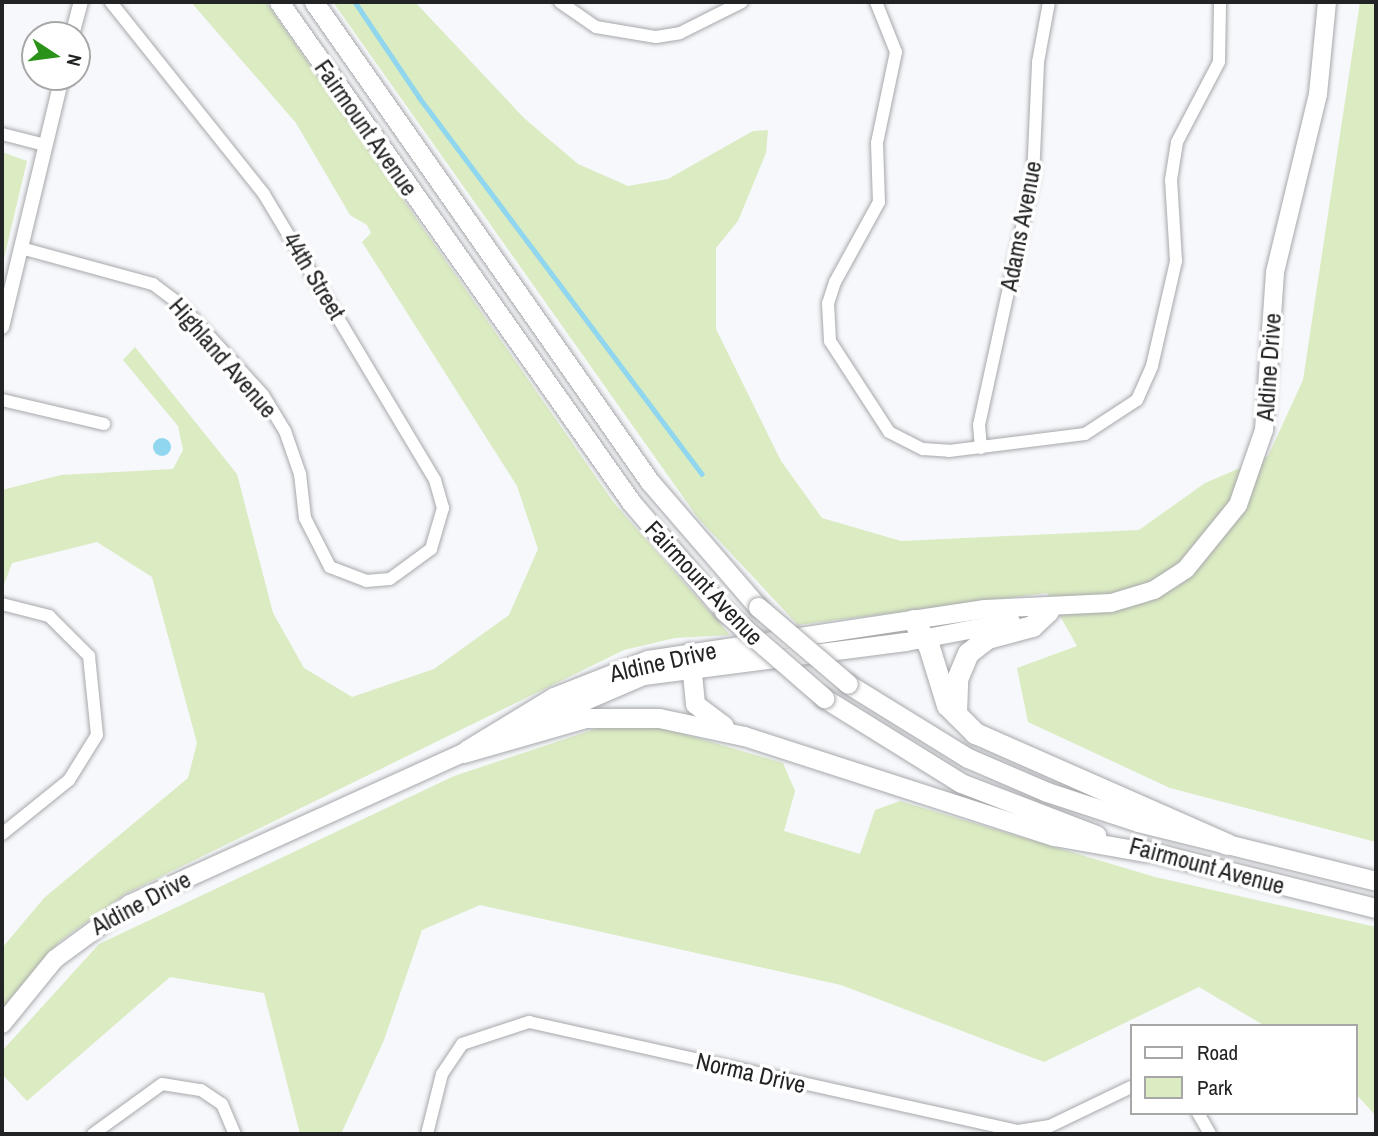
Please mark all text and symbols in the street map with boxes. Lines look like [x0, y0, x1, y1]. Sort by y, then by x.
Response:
north arrow [21, 21, 91, 91]
text: N [61, 52, 88, 69]
street label: Fairmount Avenue [308, 54, 424, 202]
street label: Adams Avenue [994, 158, 1048, 294]
street label: 44th Street [277, 227, 351, 325]
street label: Highland Avenue [163, 292, 283, 424]
street label: Aldine Drive [1251, 312, 1287, 422]
street label: Fairmount Avenue [639, 514, 769, 652]
street label: Aldine Drive [607, 636, 719, 688]
street label: Fairmount Avenue [1126, 831, 1288, 901]
street label: Aldine Drive [86, 865, 196, 941]
legend [1130, 1024, 1357, 1115]
text: Road [1197, 1038, 1238, 1067]
street label: Norma Drive [693, 1046, 809, 1100]
text: Park [1197, 1073, 1232, 1102]

